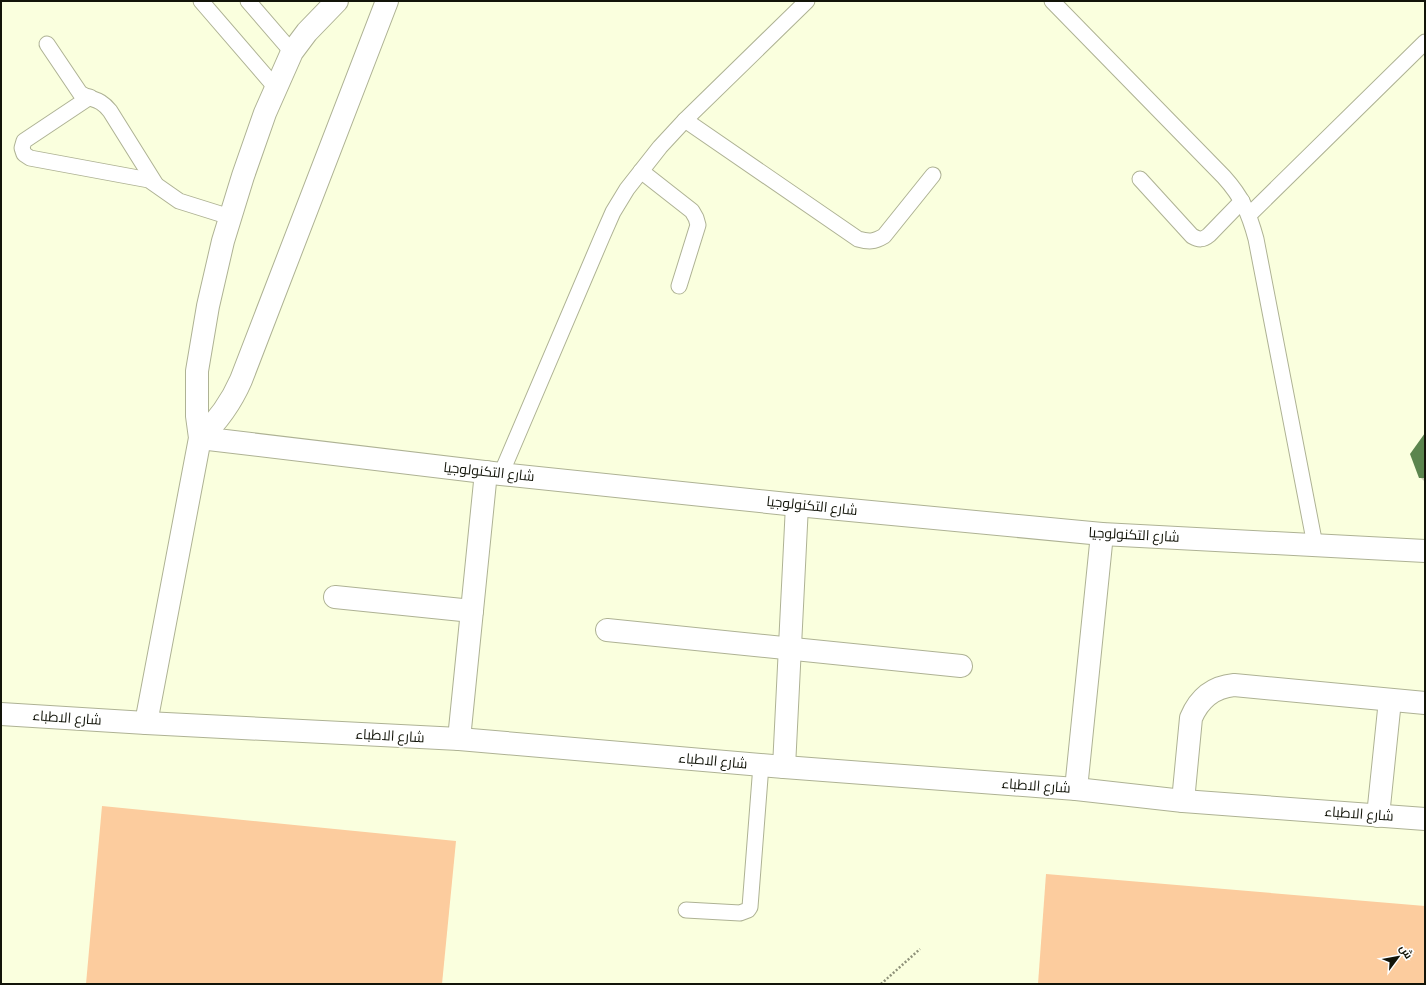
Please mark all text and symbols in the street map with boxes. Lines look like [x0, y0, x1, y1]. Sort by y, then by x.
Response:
street label: شارع التكنولوجيا [443, 459, 535, 485]
street label: شارع التكنولوجيا [766, 493, 858, 519]
street label: شارع التكنولوجيا [1088, 524, 1180, 546]
street label: شارع الاطباء [32, 707, 102, 729]
street label: شارع الاطباء [355, 726, 425, 746]
street label: شارع الاطباء [678, 750, 748, 772]
street label: شارع الاطباء [1001, 775, 1071, 797]
street label: شارع الاطباء [1324, 803, 1394, 825]
north arrow [1378, 937, 1418, 977]
text: ش [1397, 943, 1415, 961]

